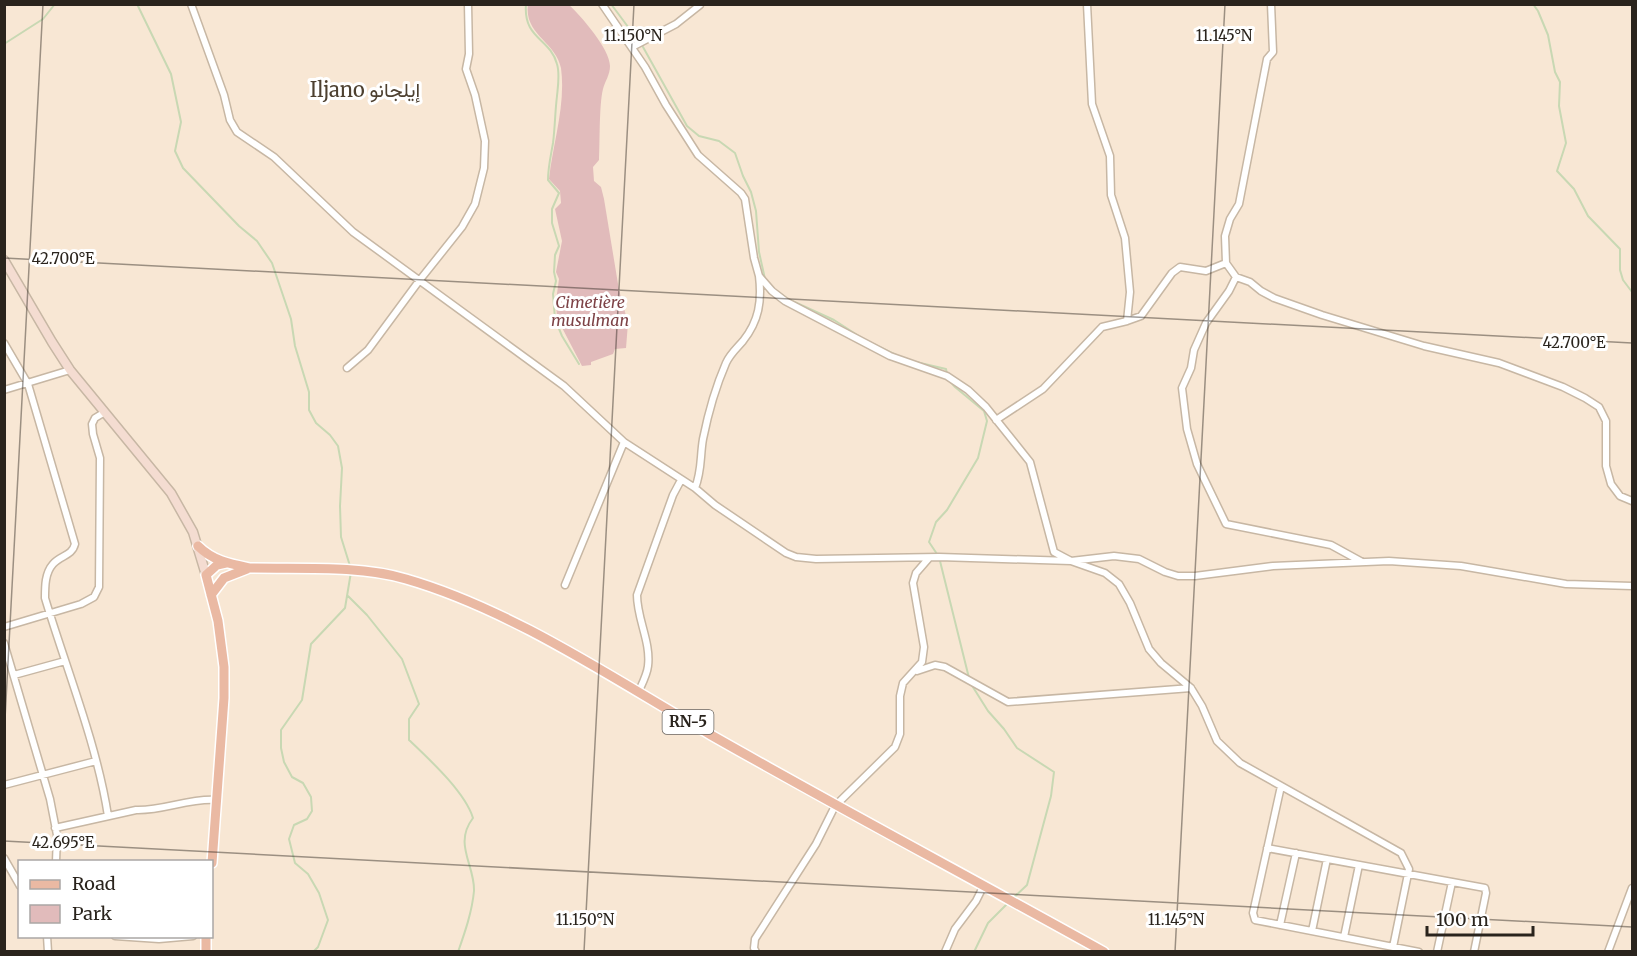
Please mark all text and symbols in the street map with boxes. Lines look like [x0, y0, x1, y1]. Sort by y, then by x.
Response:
text: 11.150°N [604, 26, 663, 45]
text: 11.145°N [1196, 26, 1253, 45]
district label: Iljano إيلجانو [310, 77, 420, 103]
text: 42.700°E [31, 249, 95, 268]
park label: Cimetière musulman [551, 292, 629, 330]
text: 42.700°E [1542, 333, 1606, 352]
road number: RN-5 [662, 710, 714, 734]
text: 42.695°E [32, 833, 95, 852]
legend [18, 860, 213, 938]
text: Road [72, 872, 116, 895]
scale bar [1427, 899, 1534, 937]
text: Park [72, 902, 113, 925]
text: 100 m [1436, 908, 1489, 931]
text: 11.150°N [556, 910, 615, 929]
text: 11.145°N [1148, 910, 1205, 929]

